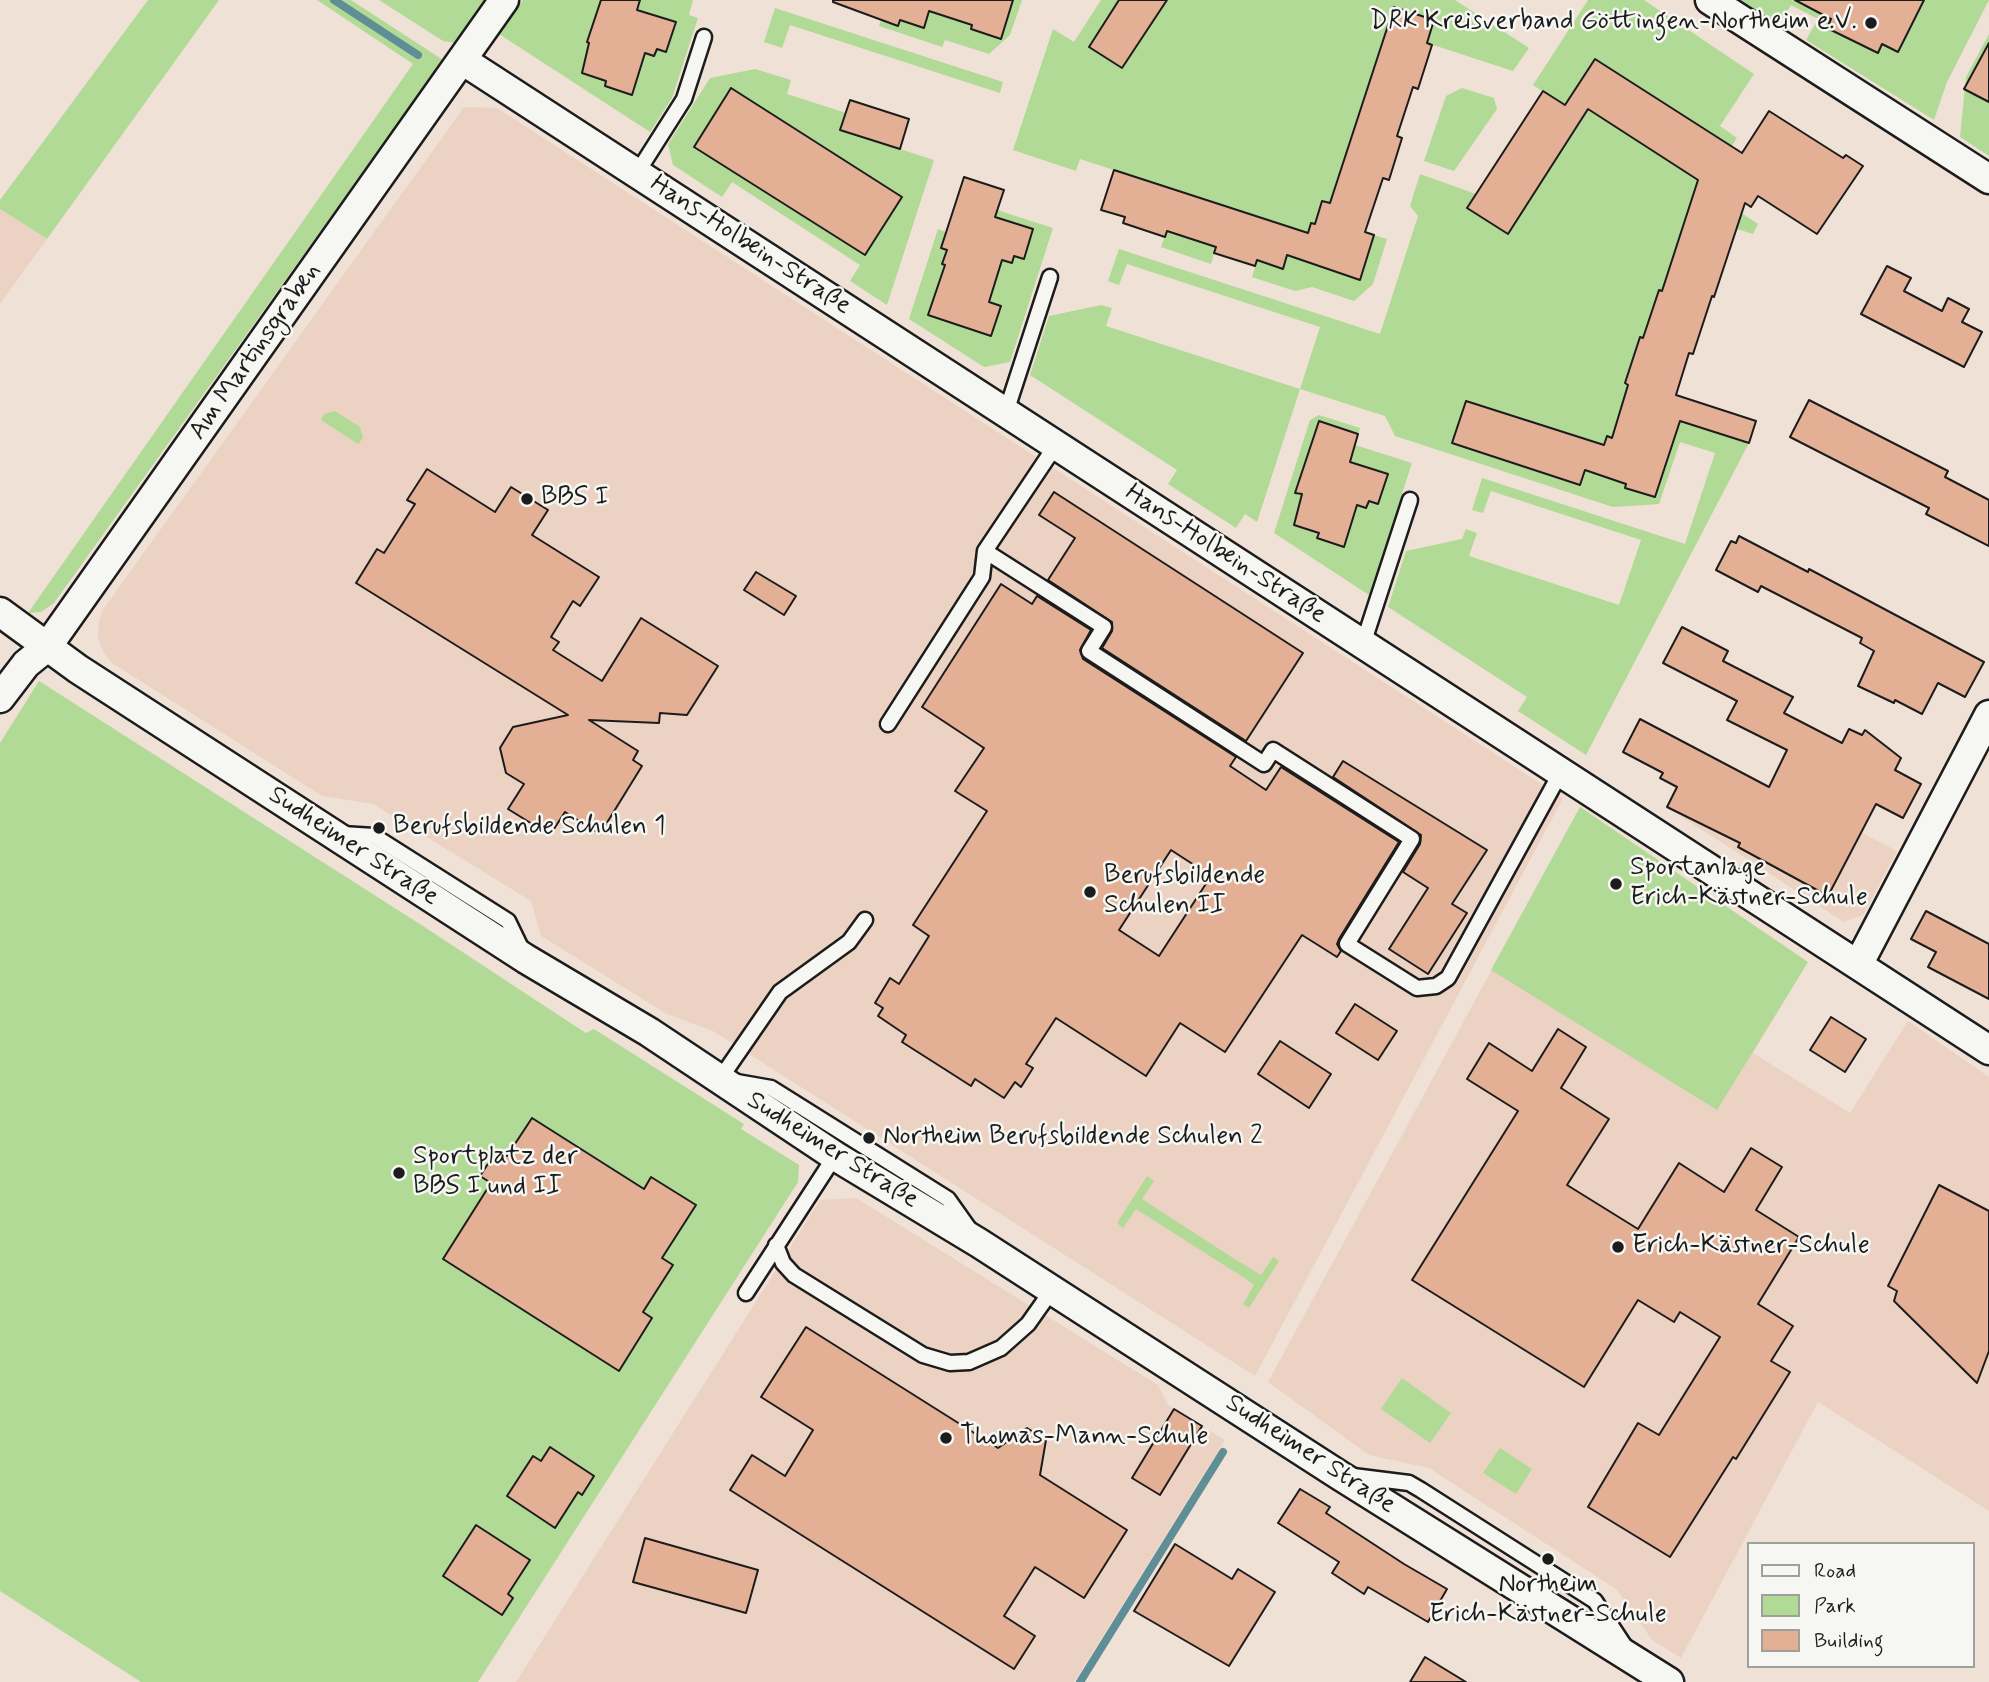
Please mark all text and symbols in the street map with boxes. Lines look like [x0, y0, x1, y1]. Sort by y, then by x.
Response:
place label: DRK Kreisverband Göttingen-Northeim e.V. [1370, 7, 1857, 39]
marker: DRK Kreisverband Göttingen-Northeim e.V. [1863, 15, 1879, 31]
street label: Hans-Holbein-Straße [643, 169, 857, 323]
street label: Am Martinsgraben [183, 257, 329, 447]
street label: Hans-Holbein-Straße [1118, 478, 1332, 632]
place label: BBS I [541, 483, 609, 515]
marker: BBS I [519, 491, 535, 507]
street label: Sudheimer Straße [262, 780, 444, 914]
place label: Berufsbildende Schulen 1 [393, 812, 666, 844]
marker: Berufsbildende Schulen 1 [371, 820, 387, 836]
place label: Sportanlage Erich-Kästner-Schule [1630, 853, 1868, 914]
place label: Berufsbildende Schulen II [1104, 861, 1265, 922]
marker: Sportanlage Erich-Kästner-Schule [1608, 876, 1624, 892]
marker: Berufsbildende Schulen II [1082, 884, 1098, 900]
street label: Sudheimer Straße [740, 1086, 924, 1216]
place label: Northeim Berufsbildende Schulen 2 [883, 1122, 1263, 1154]
marker: Northeim Berufsbildende Schulen 2 [861, 1130, 877, 1146]
place label: Sportplatz der BBS I und II [413, 1142, 578, 1204]
marker: Sportplatz der BBS I und II [391, 1165, 407, 1181]
place label: Erich-Kästner-Schule [1632, 1231, 1870, 1263]
marker: Erich-Kästner-Schule [1610, 1239, 1626, 1255]
street label: Sudheimer Straße [1219, 1388, 1401, 1522]
place label: Thomas-Mann-Schule [960, 1422, 1208, 1454]
marker: Thomas-Mann-Schule [938, 1430, 954, 1446]
legend [1748, 1542, 1975, 1668]
marker: Northeim Erich-Kästner-Schule [1540, 1551, 1556, 1567]
text: Road [1814, 1557, 1856, 1585]
place label: Northeim Erich-Kästner-Schule [1429, 1570, 1667, 1632]
text: Park [1814, 1592, 1856, 1620]
text: Building [1814, 1627, 1884, 1655]

